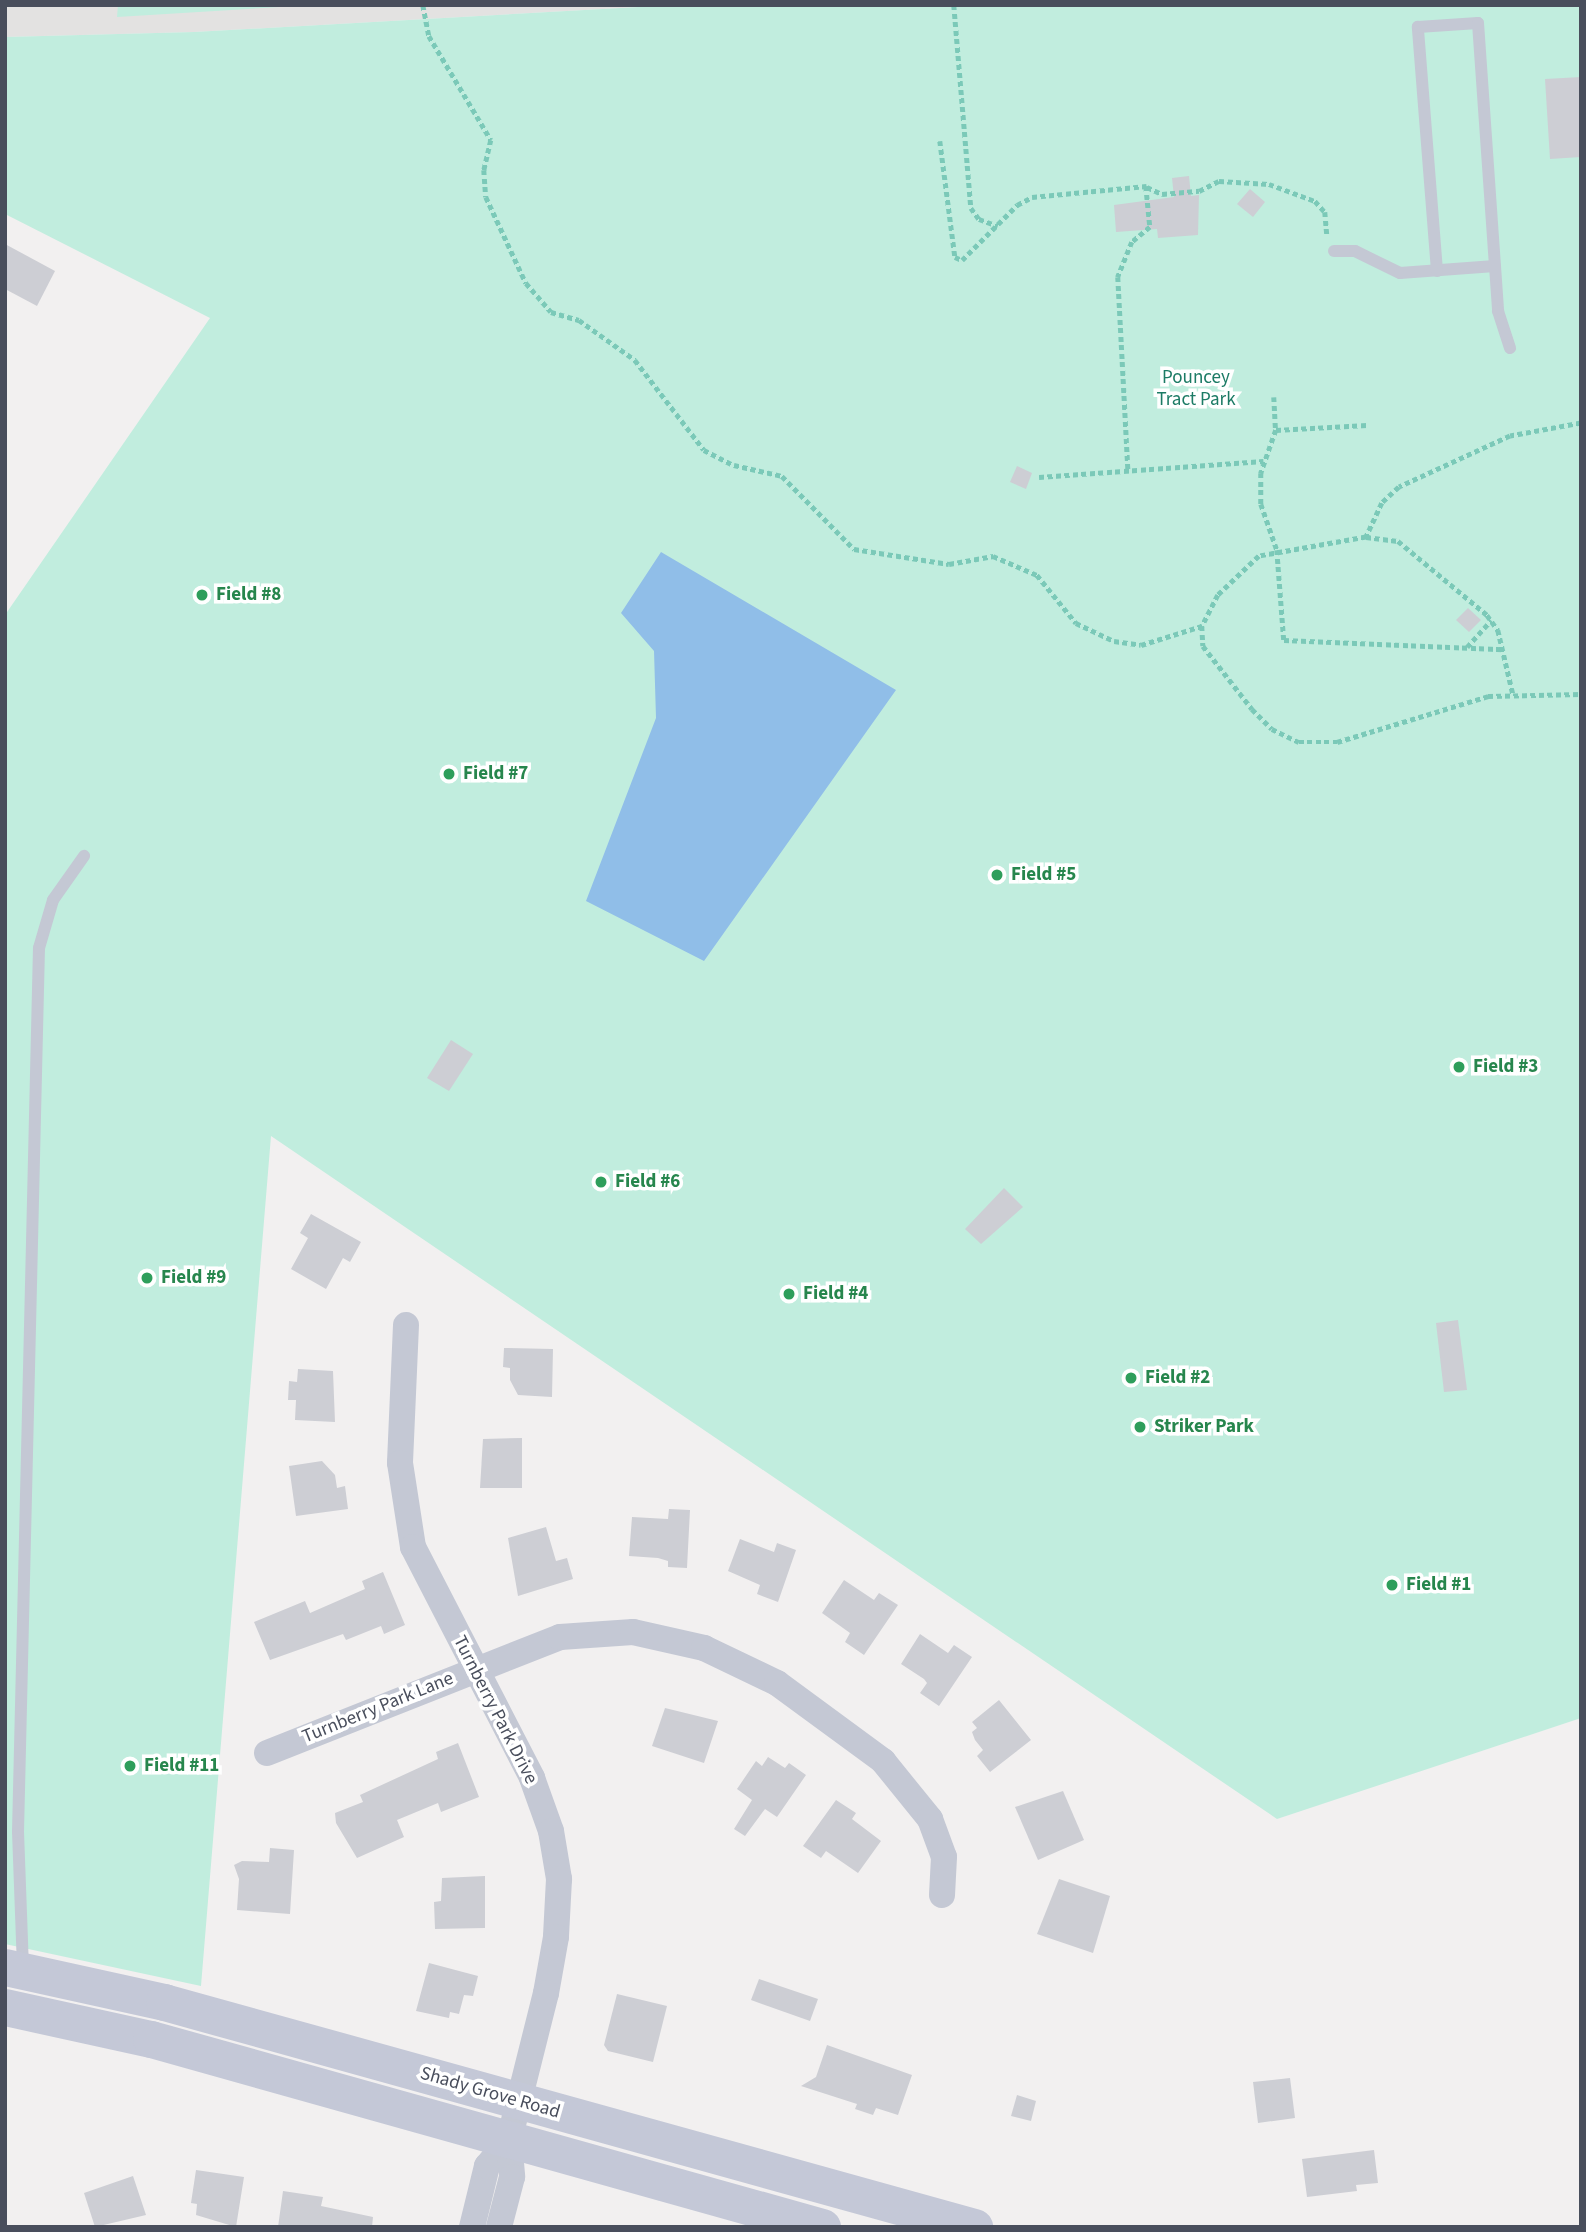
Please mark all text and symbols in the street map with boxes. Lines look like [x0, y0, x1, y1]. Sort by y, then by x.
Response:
park label: Pouncey Tract Park [1156, 367, 1236, 411]
place label: Field #8 [216, 584, 281, 606]
marker: Field #8 [194, 587, 210, 603]
place label: Field #7 [463, 763, 528, 785]
marker: Field #7 [441, 766, 457, 782]
place label: Field #5 [1011, 864, 1076, 886]
marker: Field #5 [989, 867, 1005, 883]
place label: Field #3 [1473, 1056, 1538, 1078]
marker: Field #3 [1451, 1059, 1467, 1075]
place label: Field #6 [615, 1171, 680, 1193]
marker: Field #6 [593, 1174, 609, 1190]
place label: Field #9 [161, 1267, 226, 1289]
marker: Field #9 [139, 1270, 155, 1286]
place label: Field #4 [803, 1283, 868, 1305]
marker: Field #4 [781, 1286, 797, 1302]
place label: Field #2 [1145, 1367, 1210, 1389]
marker: Field #2 [1123, 1370, 1139, 1386]
place label: Striker Park [1154, 1416, 1254, 1438]
marker: Striker Park [1132, 1419, 1148, 1435]
place label: Field #1 [1406, 1574, 1471, 1596]
marker: Field #1 [1384, 1577, 1400, 1593]
street label: Turnberry Park Drive [448, 1632, 542, 1788]
street label: Turnberry Park Lane [299, 1667, 457, 1749]
place label: Field #11 [144, 1755, 219, 1777]
marker: Field #11 [122, 1758, 138, 1774]
street label: Shady Grove Road [417, 2062, 563, 2124]

